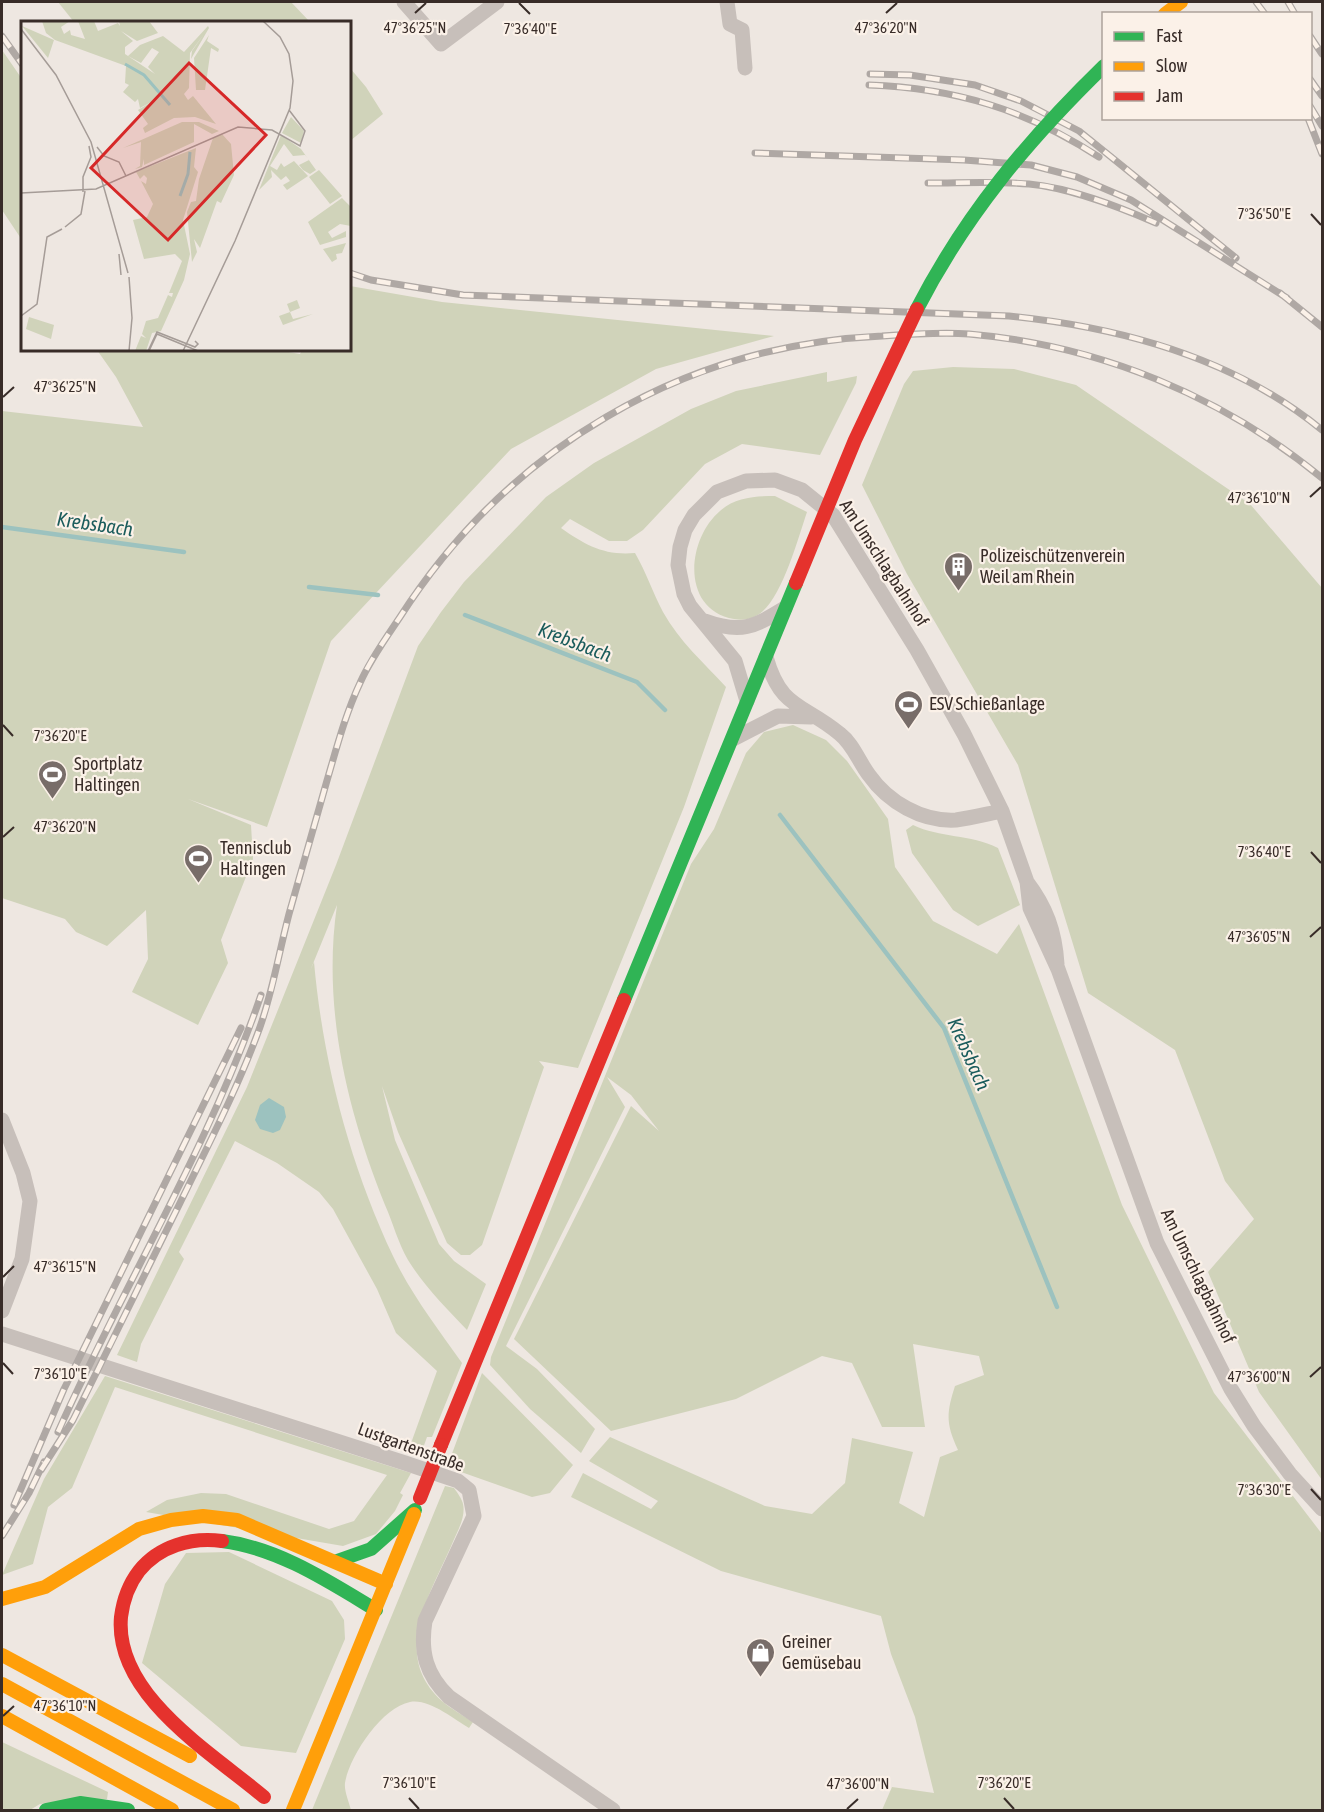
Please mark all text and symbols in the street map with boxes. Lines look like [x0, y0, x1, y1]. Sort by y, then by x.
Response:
legend [1102, 12, 1312, 120]
text: 47°36'25"N [384, 19, 446, 36]
text: 47°36'20"N [855, 19, 917, 36]
text: 7°36'40"E [503, 20, 557, 37]
inset map [21, 21, 351, 351]
text: Fast [1156, 25, 1183, 46]
text: Slow [1156, 55, 1187, 76]
text: Jam [1156, 85, 1183, 106]
text: 7°36'50"E [1237, 205, 1291, 222]
text: 47°36'25"N [34, 378, 96, 395]
text: 47°36'10"N [1228, 489, 1290, 506]
street label: Am Umschlagbahnhof [836, 495, 933, 630]
water label: Krebsbach [56, 507, 135, 540]
place label: Polizeischützenverein Weil am Rhein [980, 545, 1125, 587]
building icon: Polizeischützenverein Weil am Rhein [943, 550, 975, 592]
water label: Krebsbach [535, 617, 615, 666]
sports icon: ESV Schießanlage [892, 688, 924, 730]
place label: ESV Schießanlage [929, 693, 1045, 714]
text: 7°36'20"E [33, 727, 87, 744]
place label: Sportplatz Haltingen [74, 753, 143, 795]
sports icon: Sportplatz Haltingen [37, 758, 69, 800]
text: 47°36'20"N [34, 818, 96, 835]
place label: Tennisclub Haltingen [220, 837, 292, 879]
sports icon: Tennisclub Haltingen [183, 842, 215, 884]
text: 7°36'40"E [1237, 843, 1291, 860]
text: 47°36'05"N [1228, 928, 1290, 945]
water label: Krebsbach [943, 1014, 996, 1094]
street label: Am Umschlagbahnhof [1157, 1205, 1240, 1346]
text: 47°36'15"N [34, 1258, 96, 1275]
text: 7°36'10"E [33, 1365, 87, 1382]
text: 47°36'00"N [1228, 1368, 1290, 1385]
street label: Lustgartenstraße [355, 1418, 467, 1475]
text: 7°36'30"E [1237, 1481, 1291, 1498]
place label: Greiner Gemüsebau [782, 1631, 862, 1673]
shop icon: Greiner Gemüsebau [745, 1636, 777, 1678]
text: 47°36'10"N [34, 1697, 96, 1714]
text: 7°36'10"E [382, 1774, 436, 1791]
text: 7°36'20"E [977, 1774, 1031, 1791]
text: 47°36'00"N [827, 1775, 889, 1792]

